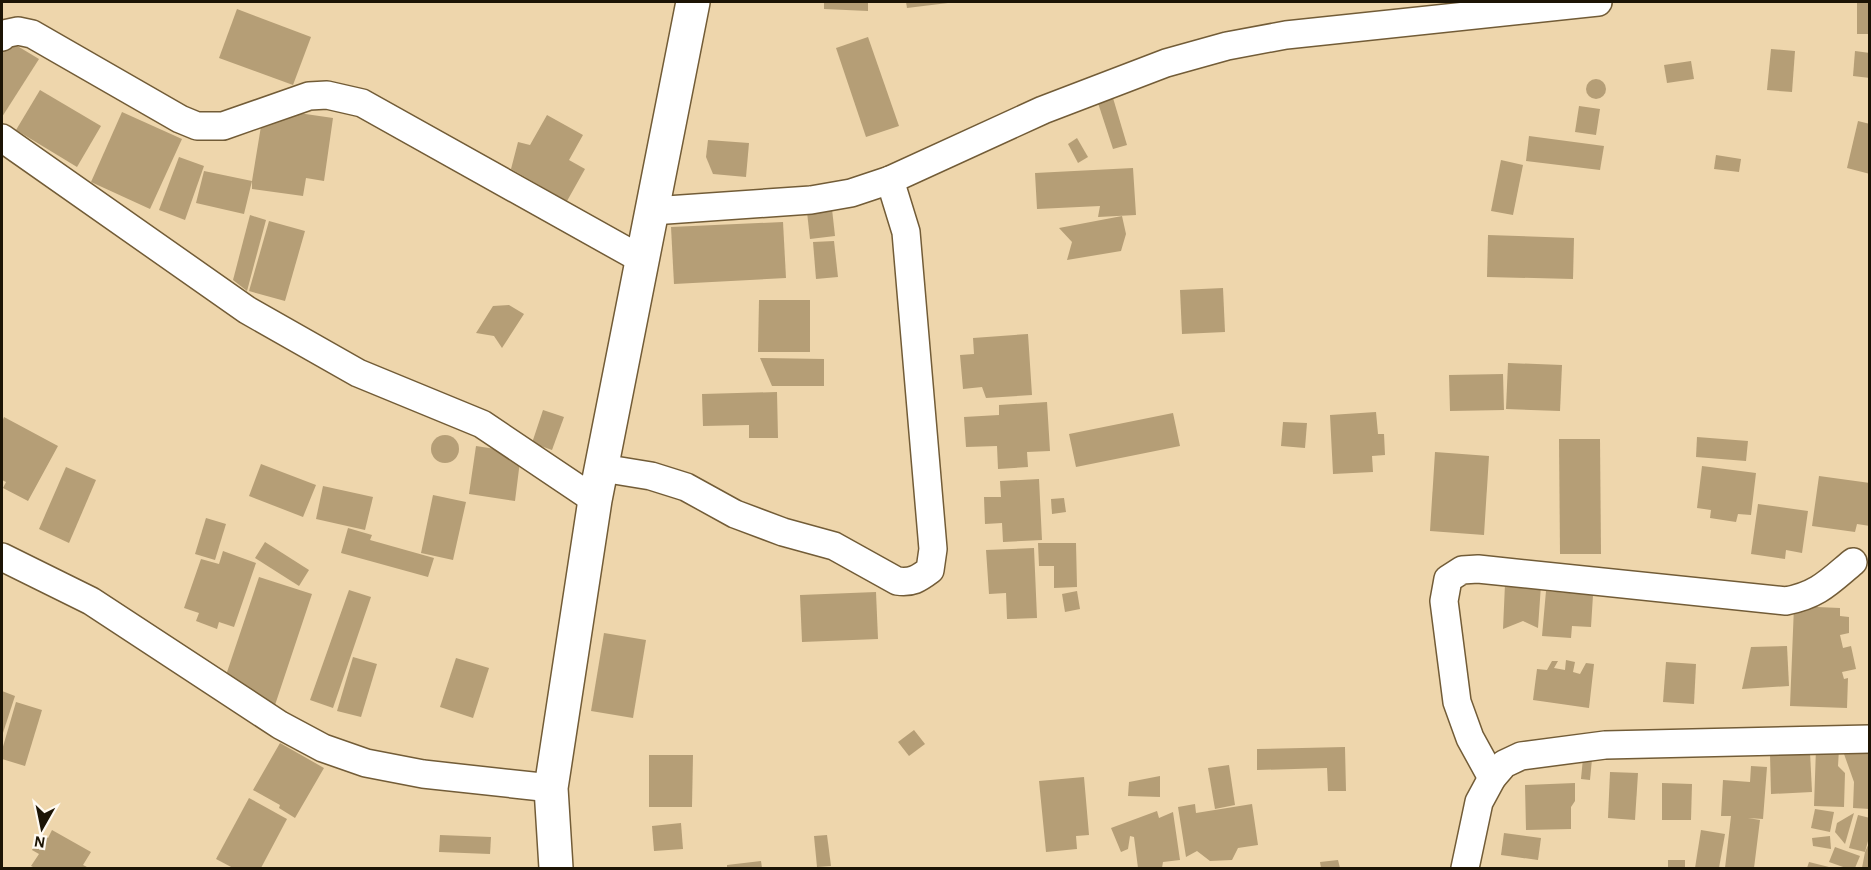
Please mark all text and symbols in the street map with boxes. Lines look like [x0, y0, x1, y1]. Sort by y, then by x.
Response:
north arrow [12, 798, 72, 858]
text: N [33, 833, 47, 851]

